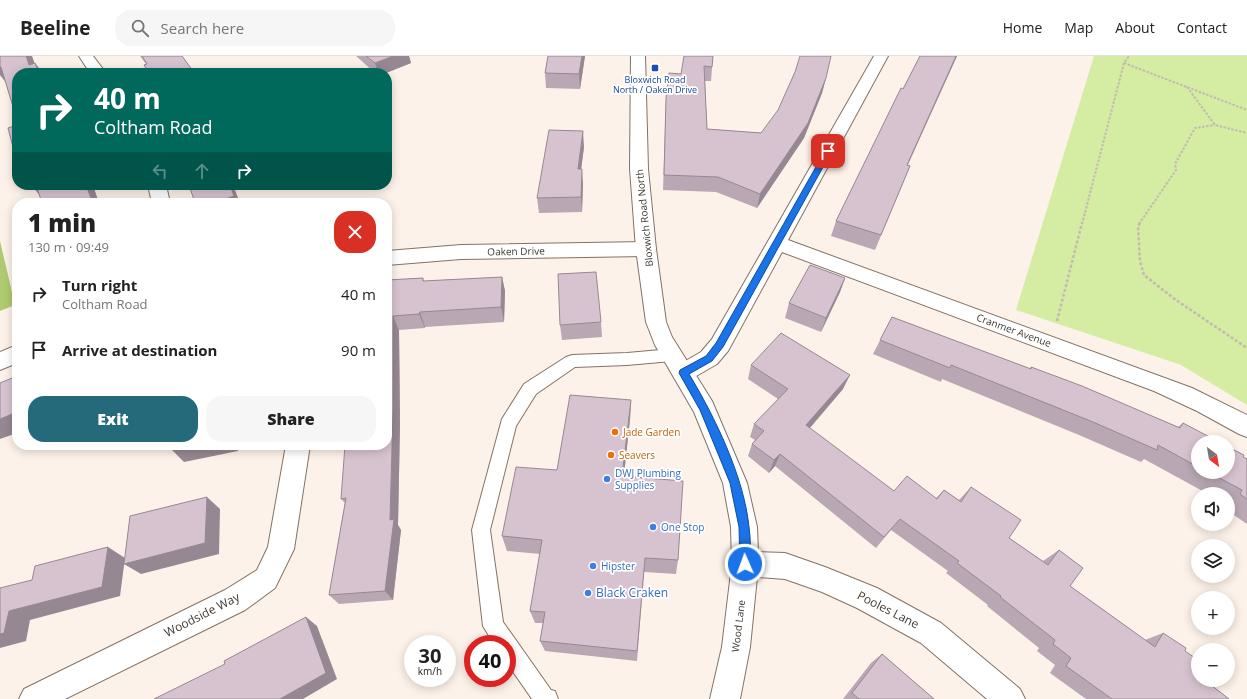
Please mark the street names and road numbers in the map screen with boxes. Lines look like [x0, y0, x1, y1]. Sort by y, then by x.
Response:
street label: Bloxwich Road North [632, 169, 656, 267]
street label: Oaken Drive [487, 243, 545, 259]
street label: Cranmer Avenue [975, 310, 1054, 350]
street label: Pooles Lane [854, 587, 922, 633]
street label: Woodside Way [161, 588, 243, 641]
street label: Wood Lane [728, 599, 748, 653]

